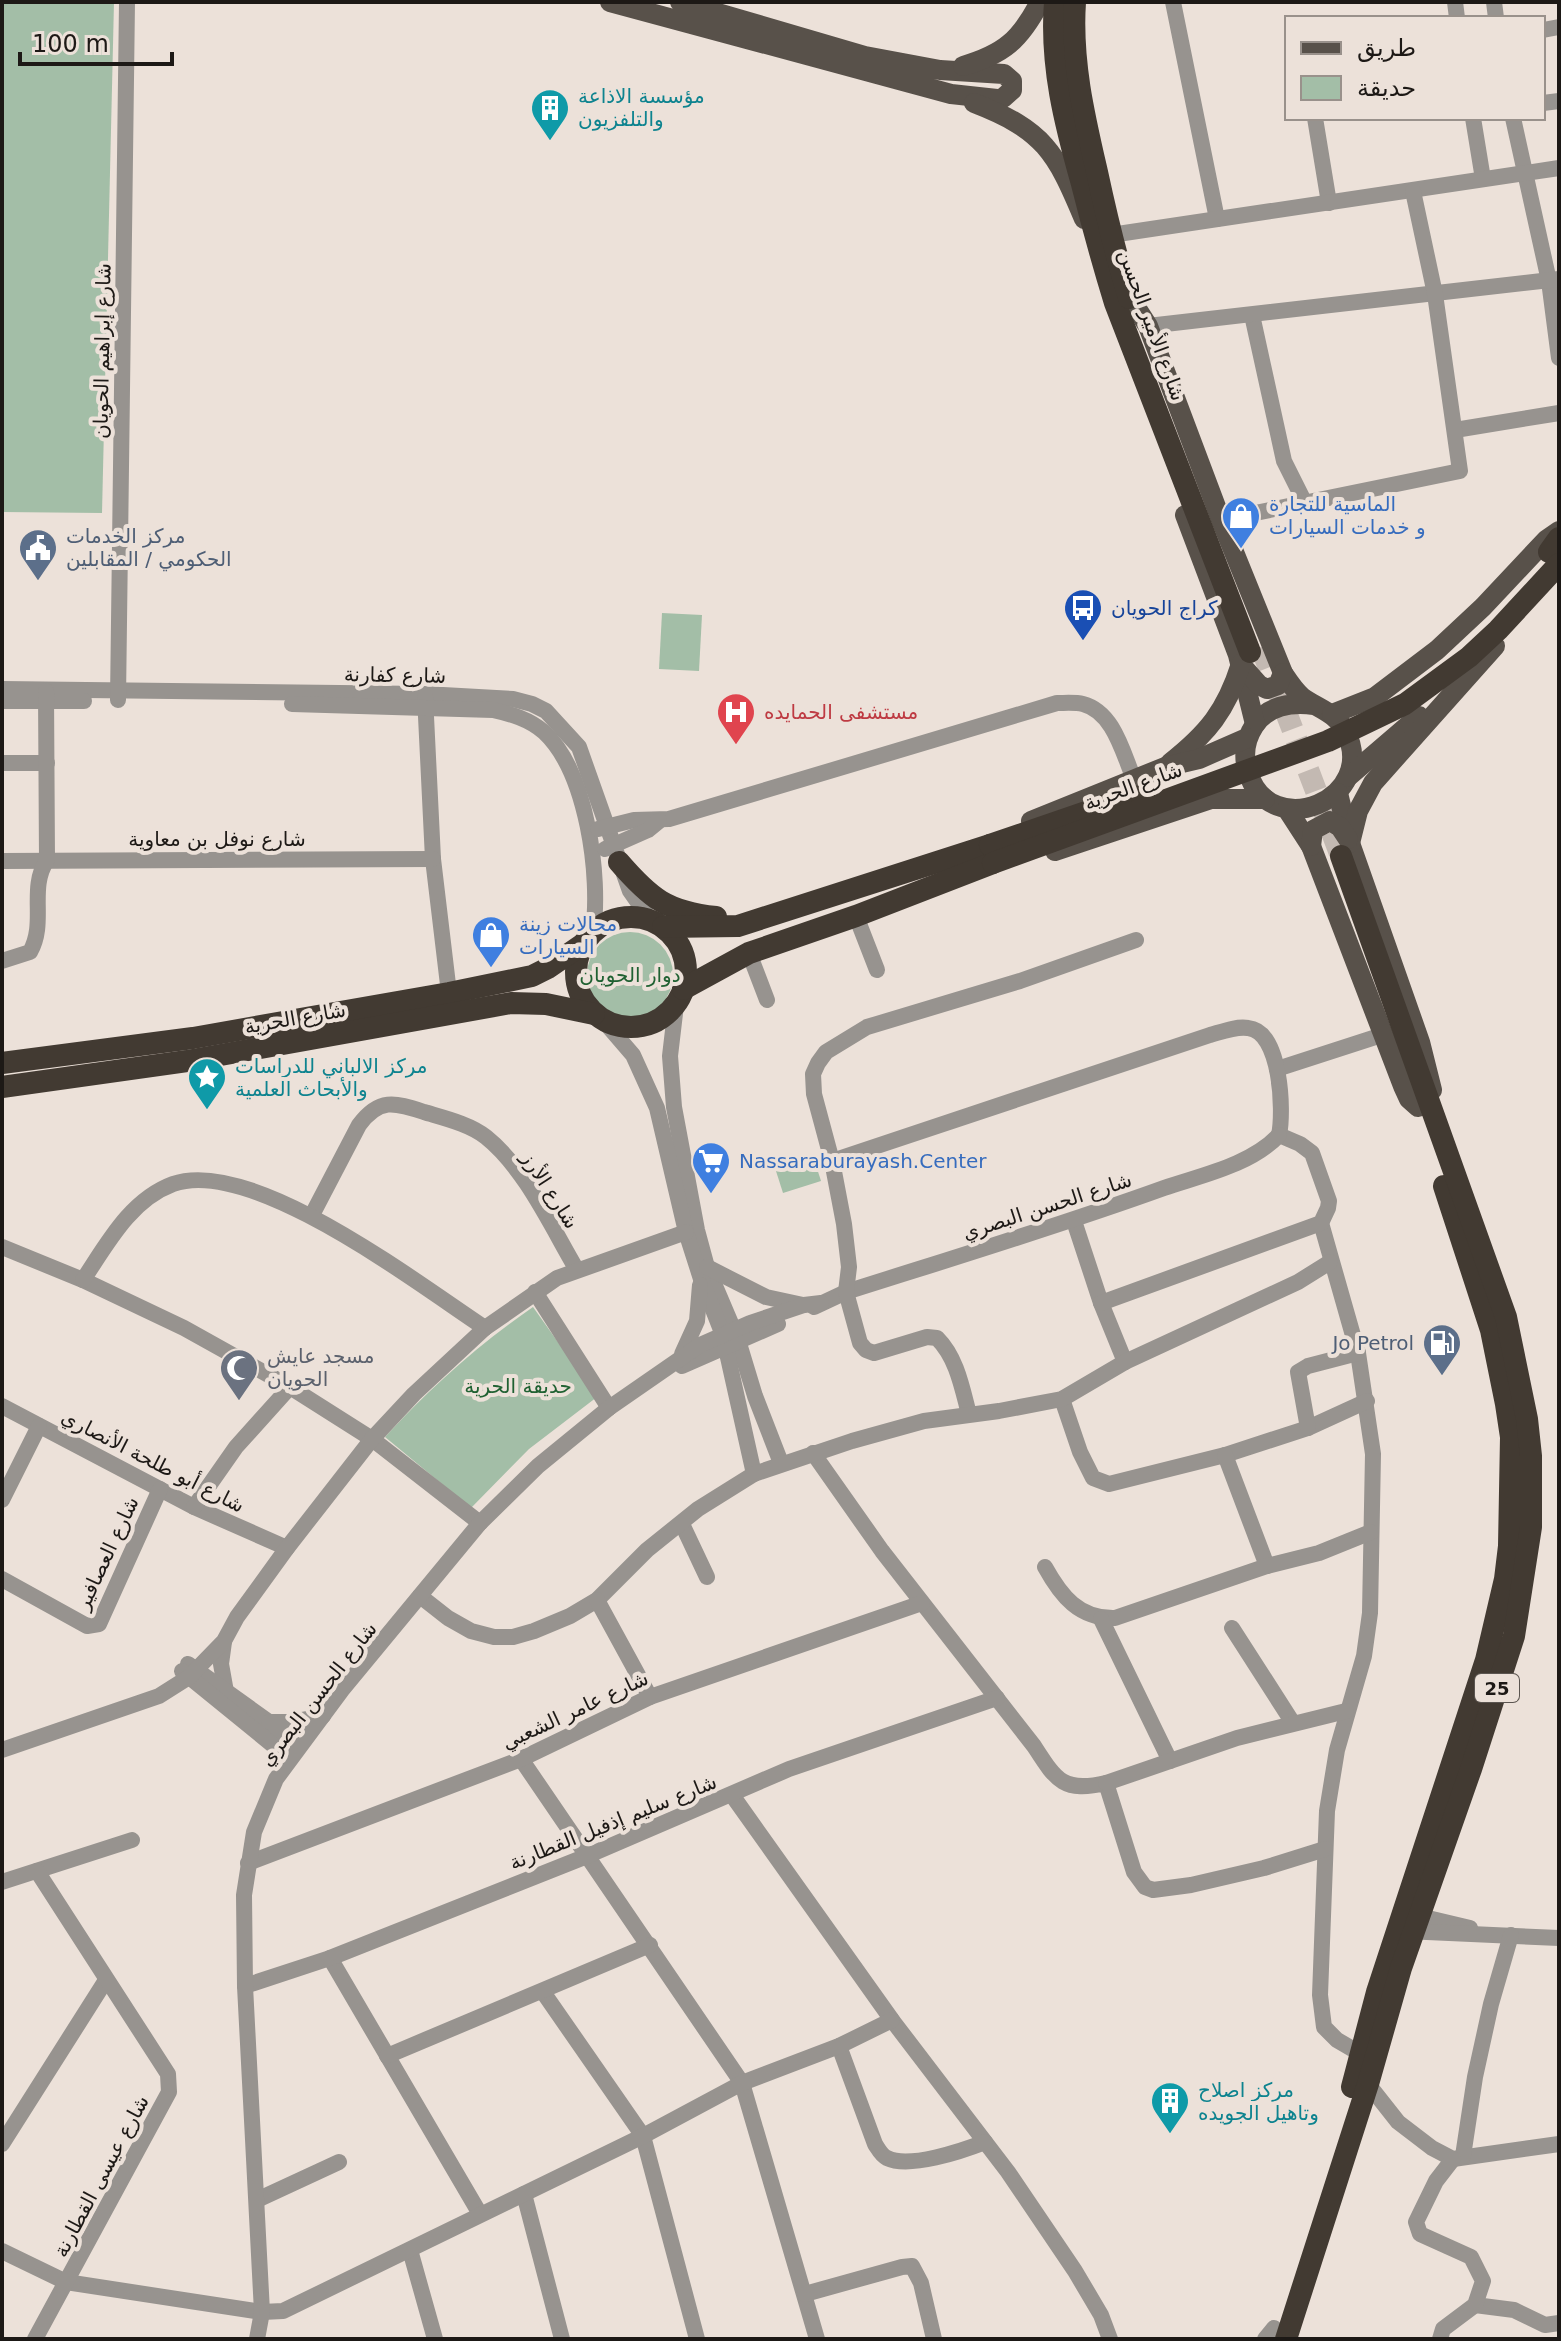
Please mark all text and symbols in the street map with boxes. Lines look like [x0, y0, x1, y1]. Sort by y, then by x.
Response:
scale bar [20, 16, 172, 66]
legend [1285, 16, 1545, 120]
text: 100 m [32, 30, 109, 58]
text: طريق [1357, 34, 1416, 62]
text: حديقة [1357, 74, 1416, 102]
place label: مؤسسة الاذاعة والتلفزيون [578, 84, 705, 131]
building icon: مؤسسة الاذاعة والتلفزيون [529, 87, 571, 142]
street label: شارع الأمير الحسن [1113, 246, 1191, 404]
street label: شارع إبراهيم الحويان [88, 263, 117, 439]
place label: الماسية للتجارة و خدمات السيارات [1269, 492, 1426, 539]
shop icon: الماسية للتجارة و خدمات السيارات [1220, 495, 1262, 550]
place label: مركز الخدمات الحكومي / المقابلين [66, 524, 232, 572]
public building icon: مركز الخدمات الحكومي / المقابلين [17, 527, 59, 582]
bus stop icon: كراج الحويان [1062, 587, 1104, 642]
place label: كراج الحويان [1111, 596, 1218, 620]
street label: شارع كفارنة [344, 662, 446, 688]
hospital icon: مستشفى الحمايده [715, 691, 757, 746]
place label: مستشفى الحمايده [764, 700, 918, 724]
street label: شارع الحرية [1081, 757, 1185, 815]
street label: شارع نوفل بن معاوية [128, 827, 306, 851]
place label: محالات زينة السيارات [519, 912, 617, 959]
shop icon: محالات زينة السيارات [470, 914, 512, 969]
park label: دوار الحويان [579, 963, 681, 987]
street label: شارع الحرية [242, 997, 348, 1039]
place label: مركز الالباني للدراسات والأبحاث العلمية [235, 1054, 428, 1101]
place icon: مركز الالباني للدراسات والأبحاث العلمية [186, 1056, 228, 1111]
supermarket icon: Nassaraburayash.Center [690, 1140, 732, 1195]
street label: شارع الأرز [516, 1146, 584, 1233]
place label: Nassaraburayash.Center [739, 1149, 987, 1173]
street label: شارع الحسن البصري [959, 1167, 1135, 1246]
fuel station icon: Jo Petrol [1421, 1322, 1463, 1377]
place label: Jo Petrol [1330, 1331, 1414, 1355]
place label: مسجد عايش الحويان [267, 1344, 374, 1391]
mosque icon: مسجد عايش الحويان [218, 1347, 260, 1402]
park label: حديقة الحرية [464, 1374, 572, 1398]
street label: شارع أبو طلحة الأنصاري [57, 1403, 249, 1519]
street label: شارع العصافير [70, 1493, 144, 1614]
street label: شارع الحسن البصري [254, 1617, 383, 1772]
street label: شارع عامر الشعبي [498, 1666, 652, 1755]
road number: 25 [1475, 1674, 1519, 1702]
street label: شارع سليم إذفيل القطارنة [506, 1769, 721, 1876]
place label: مركز اصلاح وتاهيل الجويده [1198, 2078, 1319, 2125]
building icon: مركز اصلاح وتاهيل الجويده [1149, 2080, 1191, 2135]
street label: شارع عيسى القطارنة [48, 2091, 154, 2261]

